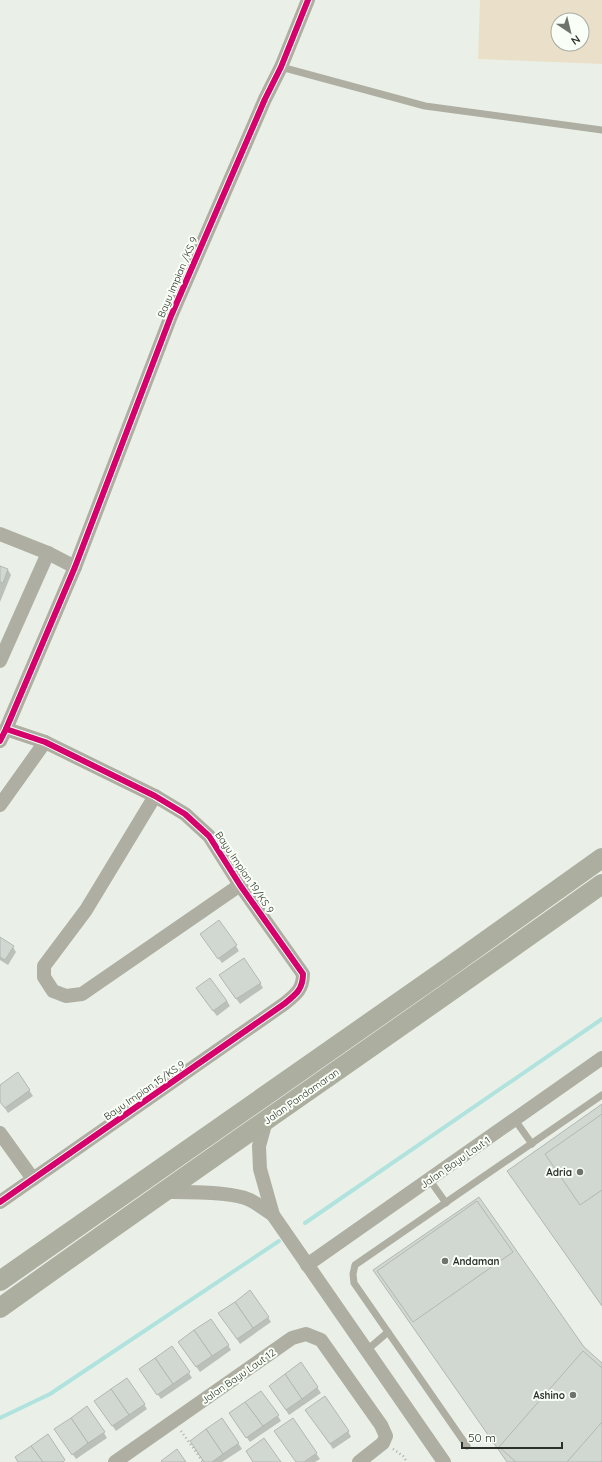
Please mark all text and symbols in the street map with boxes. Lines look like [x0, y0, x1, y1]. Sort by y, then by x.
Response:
north arrow [550, 12, 590, 52]
text: N [568, 32, 583, 48]
street label: Bayu Impian /KS 9 [155, 234, 201, 320]
street label: Bayu Impian 19/KS 9 [212, 829, 277, 916]
street label: Bayu Impian 15/KS 9 [101, 1057, 188, 1123]
street label: Jalan Pandamaran [261, 1065, 342, 1127]
street label: Jalan Bayu Laut 1 [418, 1134, 493, 1191]
place label: Adria [546, 1166, 572, 1179]
marker: Adria [575, 1167, 585, 1177]
place label: Andaman [453, 1255, 499, 1268]
marker: Andaman [440, 1256, 450, 1266]
street label: Jalan Bayu Laut 12 [199, 1346, 278, 1407]
place label: Ashino [533, 1389, 565, 1402]
marker: Ashino [568, 1390, 578, 1400]
scale bar [462, 1424, 562, 1450]
text: 50 m [468, 1430, 496, 1445]

